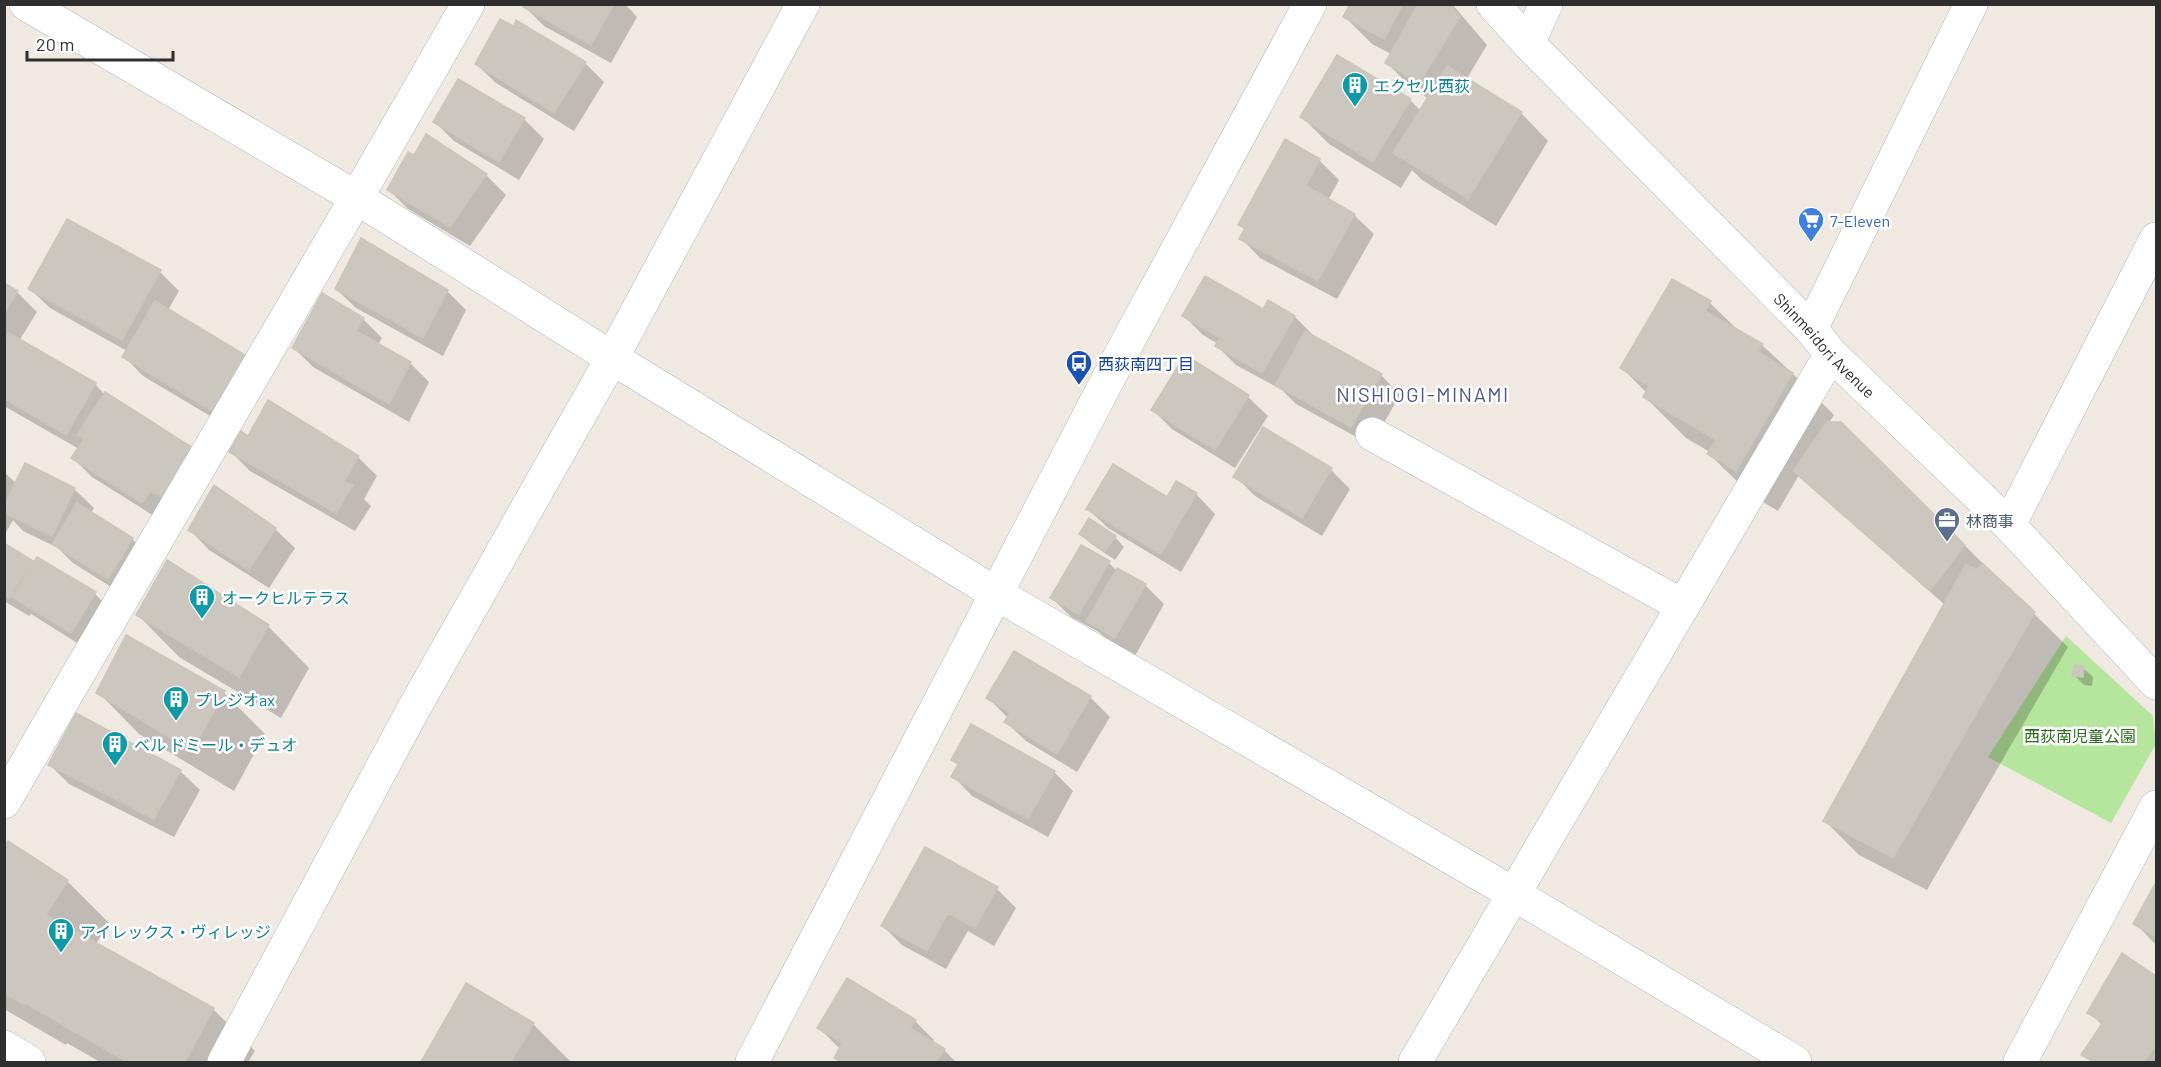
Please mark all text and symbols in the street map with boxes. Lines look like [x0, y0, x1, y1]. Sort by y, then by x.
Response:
scale bar [27, 24, 172, 62]
text: 20 m [36, 33, 74, 55]
building icon: エクセル西荻 [1340, 70, 1370, 108]
place label: エクセル西荻 [1374, 76, 1470, 95]
supermarket icon: 7-Eleven [1796, 205, 1826, 243]
place label: 7-Eleven [1830, 211, 1890, 230]
street label: Shinmeidori Avenue [1771, 288, 1880, 401]
bus stop icon: 西荻南四丁目 [1064, 348, 1094, 386]
place label: 西荻南四丁目 [1098, 354, 1194, 373]
district label: NISHIOGI-MINAMI [1336, 382, 1510, 406]
office icon: 林商事 [1932, 505, 1962, 543]
place label: 林商事 [1966, 511, 2014, 530]
building icon: オークヒルテラス [187, 582, 217, 620]
place label: オークヒルテラス [222, 588, 350, 607]
building icon: プレジオax [161, 684, 191, 722]
place label: プレジオax [195, 690, 275, 709]
park label: 西荻南児童公園 [2024, 726, 2136, 745]
building icon: ベル ドミール・デュオ [100, 729, 130, 767]
place label: ベル ドミール・デュオ [134, 735, 297, 754]
building icon: アイレックス・ヴィレッジ [46, 916, 76, 954]
place label: アイレックス・ヴィレッジ [80, 922, 271, 941]

